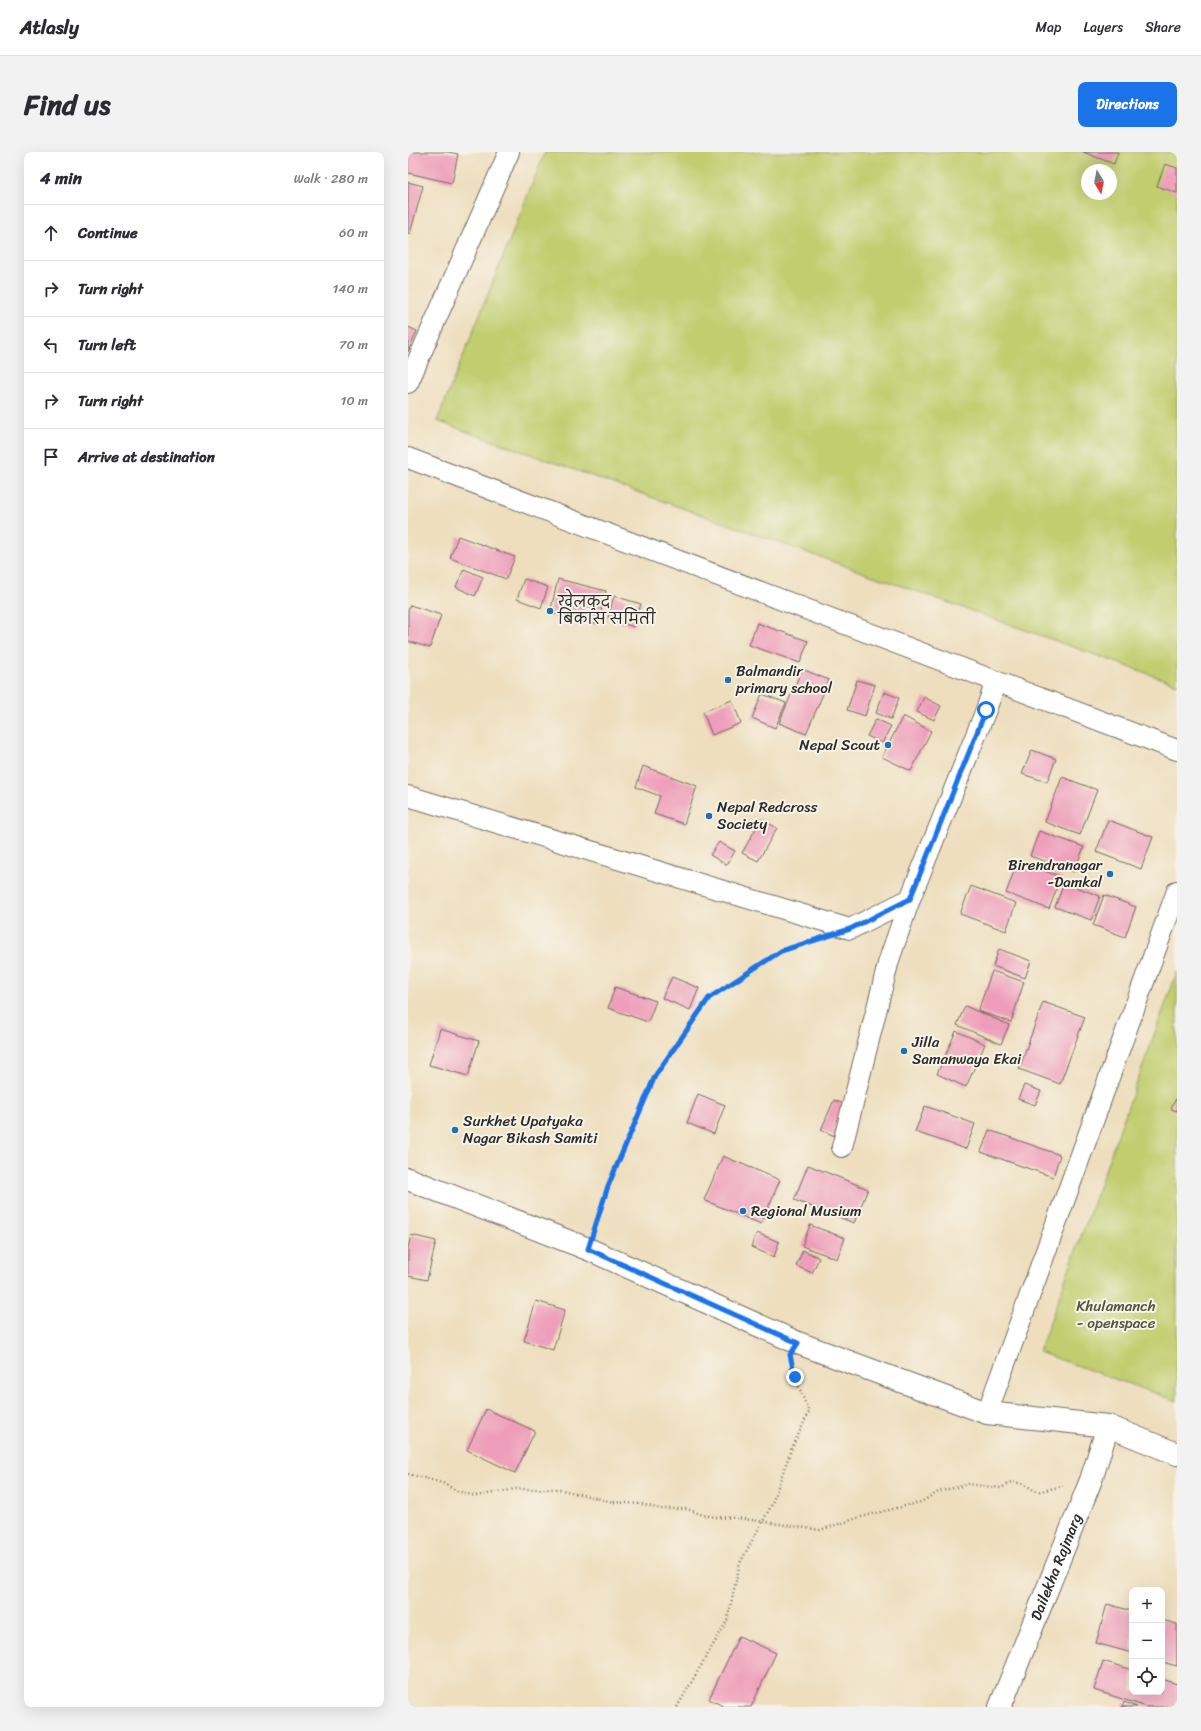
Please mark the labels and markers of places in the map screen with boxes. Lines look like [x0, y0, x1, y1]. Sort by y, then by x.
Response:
place label: खेलकुद बिकास समिती [557, 588, 656, 632]
marker: खेलकुद बिकास समिती [545, 606, 555, 616]
place label: Balmandir primary school [735, 658, 833, 701]
marker: Balmandir primary school [723, 675, 733, 685]
place label: Nepal Scout [799, 732, 880, 758]
marker: Nepal Scout [883, 740, 893, 750]
place label: Nepal Redcross Society [717, 794, 817, 837]
marker: Nepal Redcross Society [704, 811, 714, 821]
place label: Birendranagar -Damkal [1008, 852, 1103, 895]
marker: Birendranagar -Damkal [1105, 869, 1115, 879]
place label: Jilla Samanwaya Ekai [911, 1029, 1022, 1072]
marker: Jilla Samanwaya Ekai [899, 1046, 909, 1056]
place label: Surkhet Upatyaka Nagar Bikash Samiti [463, 1108, 598, 1151]
marker: Surkhet Upatyaka Nagar Bikash Samiti [450, 1125, 460, 1135]
place label: Regional Musium [751, 1198, 862, 1224]
marker: Regional Musium [738, 1206, 748, 1216]

